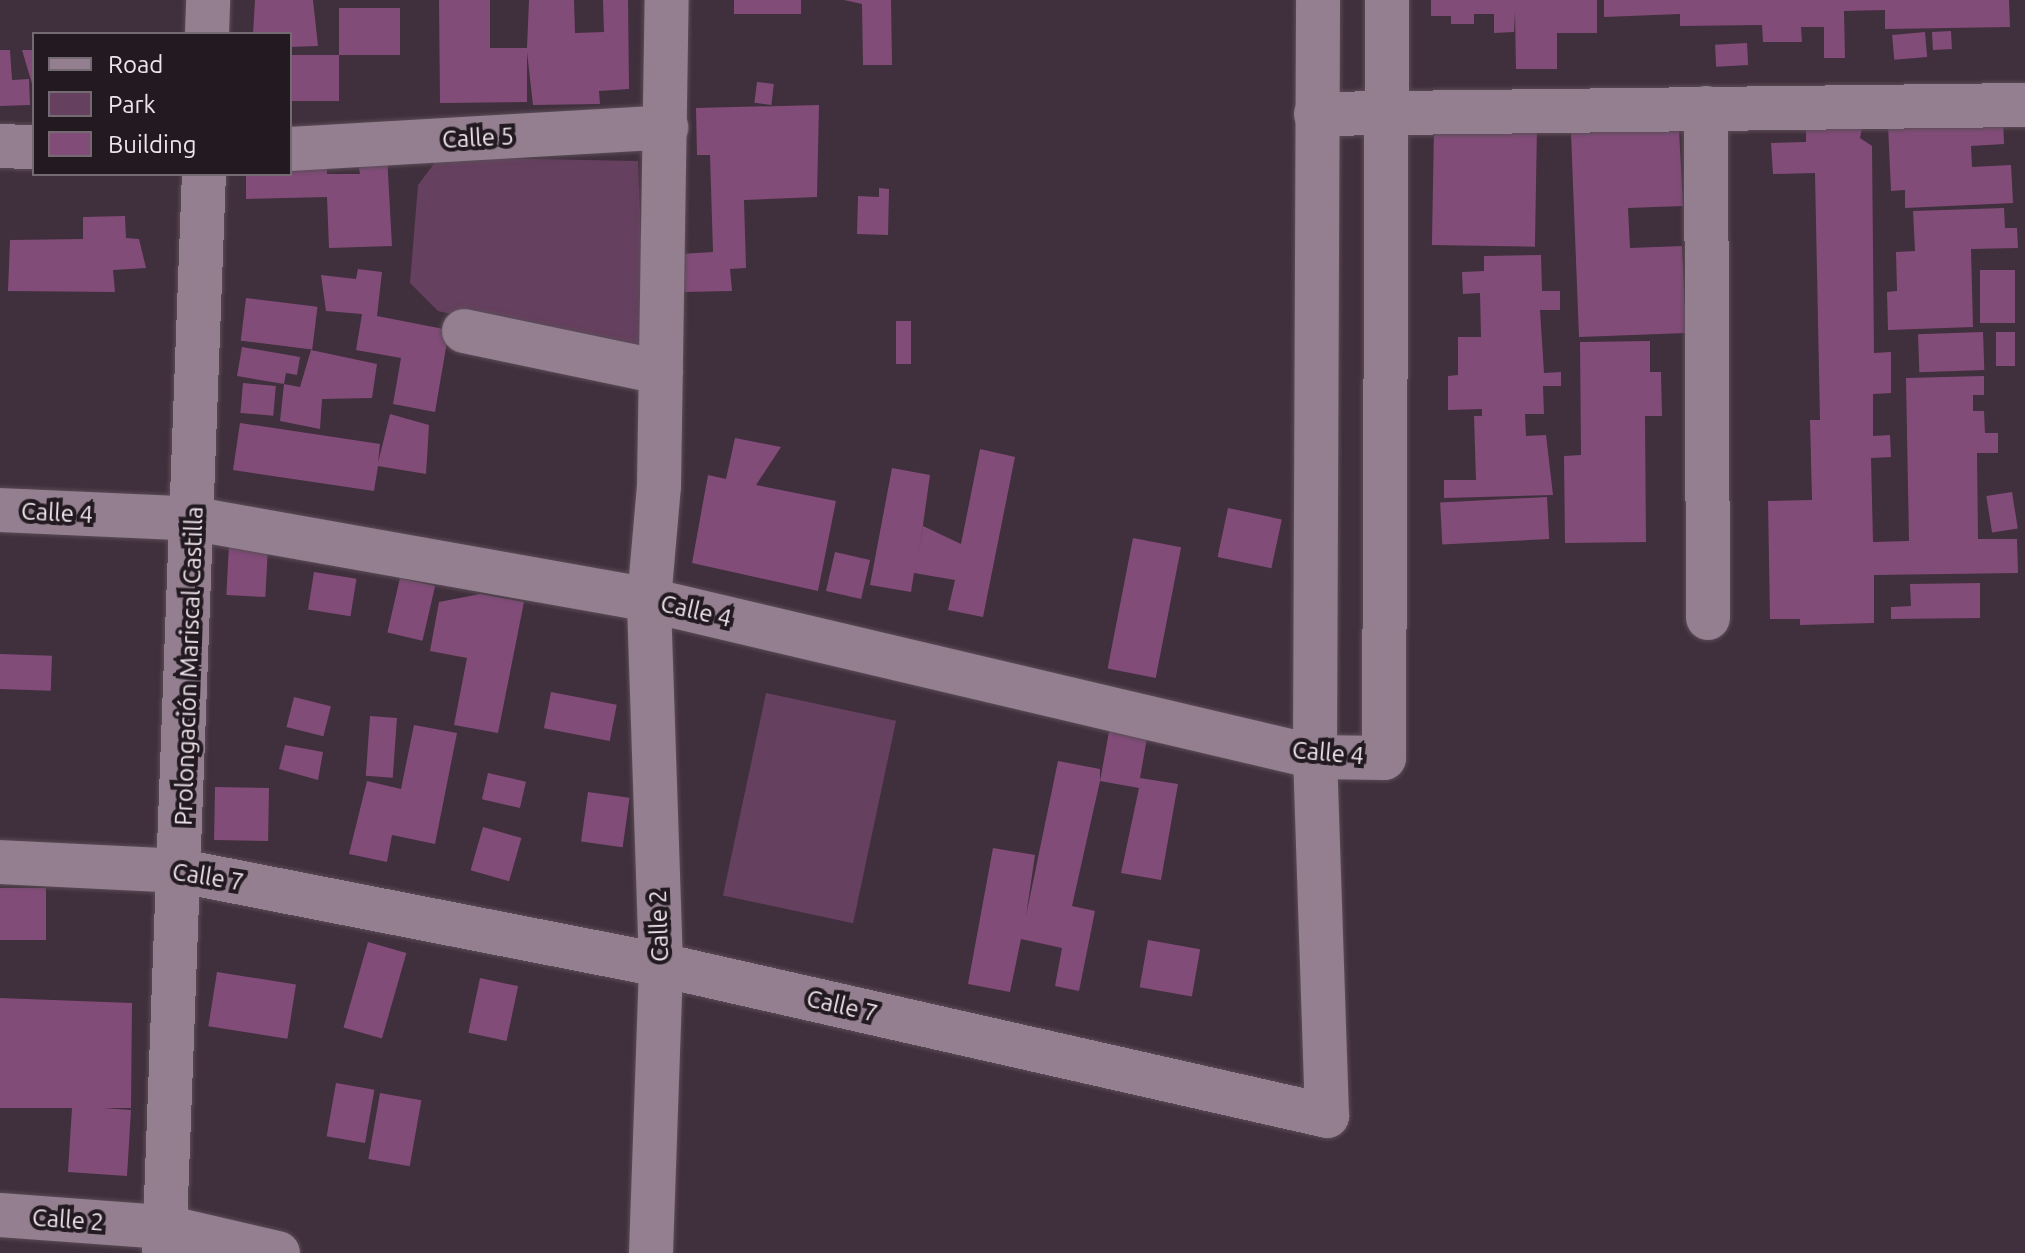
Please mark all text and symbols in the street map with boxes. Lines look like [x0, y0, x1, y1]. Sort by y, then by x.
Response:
legend [32, 32, 292, 176]
text: Road [108, 51, 163, 78]
text: Park [108, 91, 156, 118]
street label: Calle 5 [441, 122, 515, 154]
text: Building [108, 131, 196, 158]
street label: Calle 4 [20, 497, 94, 529]
street label: Prolongación Mariscal Castilla [169, 506, 209, 826]
street label: Calle 4 [658, 589, 734, 633]
street label: Calle 4 [1291, 736, 1365, 770]
street label: Calle 7 [170, 857, 246, 897]
street label: Calle 2 [643, 890, 675, 962]
street label: Calle 7 [804, 984, 880, 1028]
street label: Calle 2 [31, 1203, 105, 1237]

